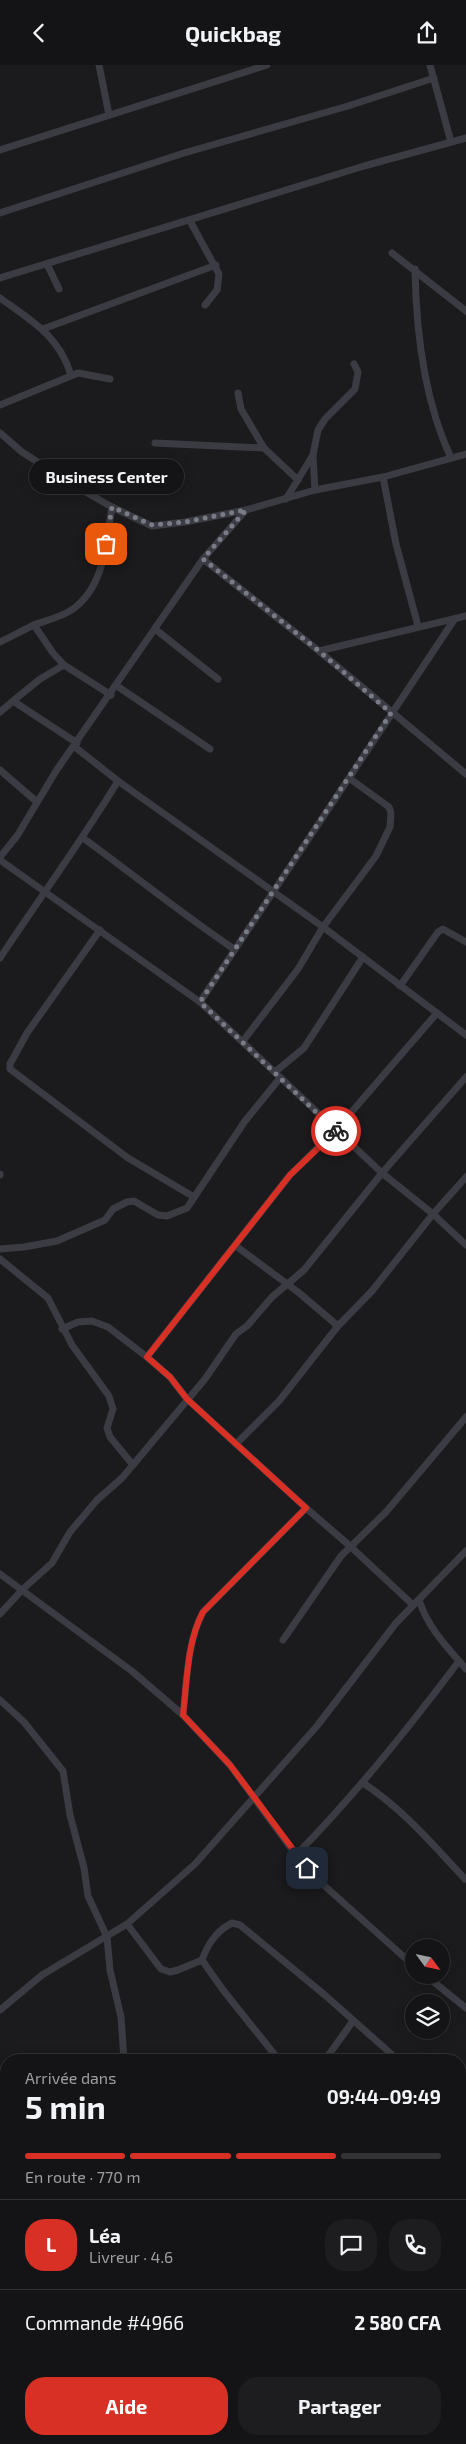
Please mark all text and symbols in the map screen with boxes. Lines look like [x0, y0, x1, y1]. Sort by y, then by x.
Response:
icon: back [25, 19, 53, 47]
icon: share [413, 19, 441, 47]
text: Quickbag [185, 20, 281, 46]
callout: Business Center [28, 459, 184, 494]
text: Business Center [45, 467, 168, 486]
pin [85, 523, 127, 565]
icon: bag [92, 530, 120, 558]
courier [311, 1106, 361, 1156]
icon: bike [322, 1117, 350, 1145]
pin [286, 1847, 328, 1889]
icon: home [293, 1854, 321, 1882]
north arrow [405, 1939, 450, 1984]
map controls [405, 1939, 450, 2039]
button: layers [405, 1994, 450, 2039]
text: Arrivée dans [25, 2068, 116, 2087]
text: 09:44–09:49 [327, 2085, 441, 2108]
text: 5 min [25, 2087, 106, 2125]
text: En route · 770 m [25, 2167, 140, 2186]
button: chat [325, 2219, 377, 2271]
button: phone [389, 2219, 441, 2271]
text: Léa [89, 2224, 121, 2247]
text: L [46, 2233, 56, 2256]
text: Livreur · 4.6 [89, 2247, 173, 2266]
text: Commande #4966 [25, 2311, 184, 2334]
text: 2 580 CFA [354, 2311, 441, 2334]
button: Aide [25, 2377, 228, 2435]
button: Partager [238, 2377, 441, 2435]

